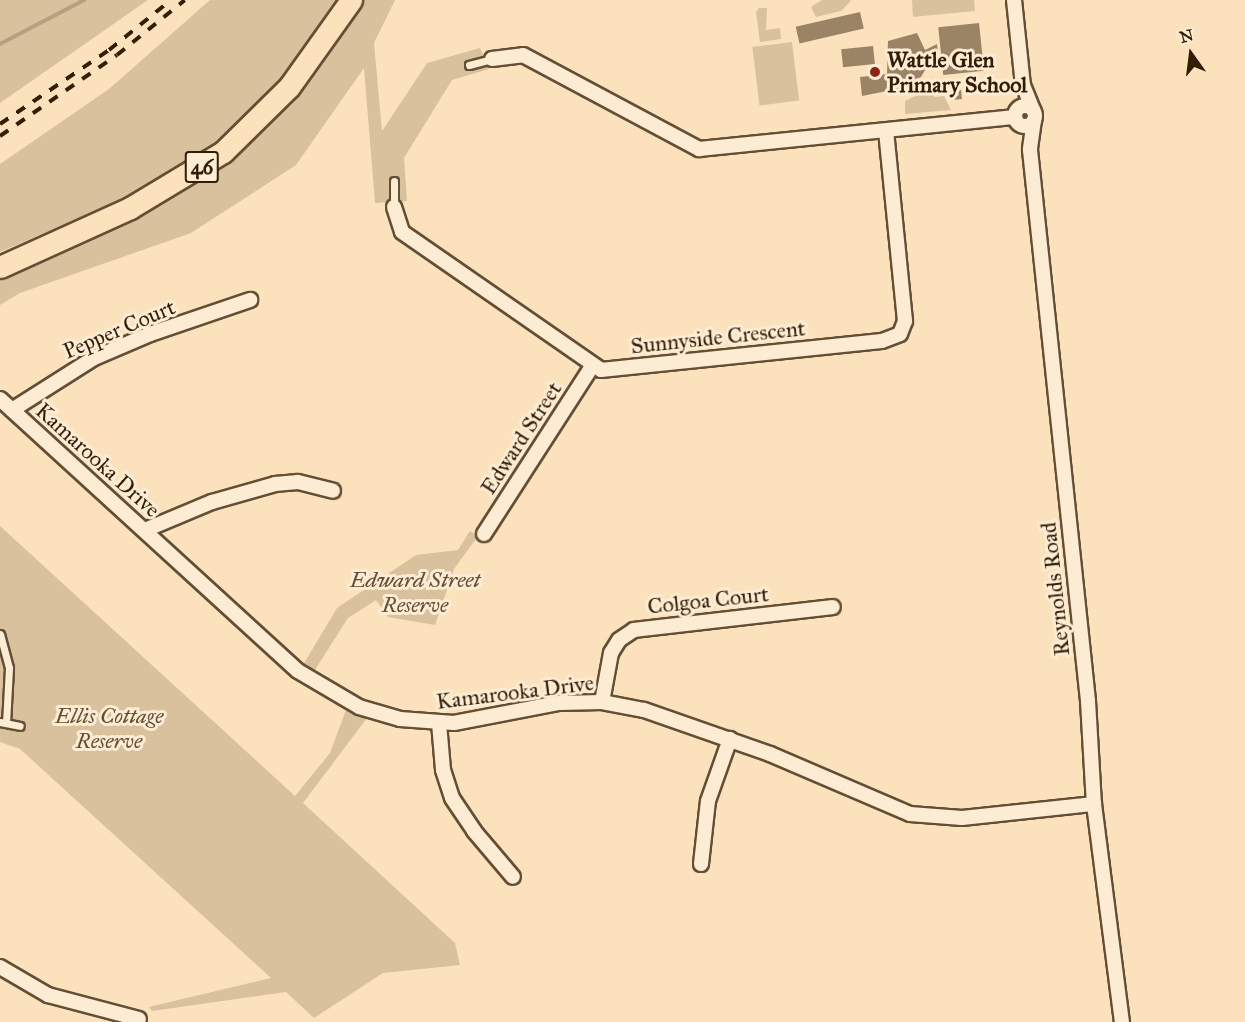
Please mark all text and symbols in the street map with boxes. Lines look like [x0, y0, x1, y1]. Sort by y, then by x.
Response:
north arrow [1161, 24, 1221, 84]
text: N [1178, 25, 1195, 47]
place label: Wattle Glen Primary School [887, 46, 1027, 98]
marker: Wattle Glen Primary School [868, 65, 882, 79]
road number: 46 [184, 149, 220, 185]
street label: Pepper Court [59, 294, 179, 364]
street label: Sunnyside Crescent [629, 315, 807, 359]
street label: Edward Street [475, 377, 567, 499]
street label: Kamarooka Drive [30, 397, 166, 523]
street label: Reynolds Road [1035, 521, 1075, 657]
park label: Edward Street Reserve [350, 566, 480, 618]
street label: Colgoa Court [646, 581, 770, 619]
street label: Kamarooka Drive [435, 669, 595, 715]
park label: Ellis Cottage Reserve [55, 702, 163, 754]

